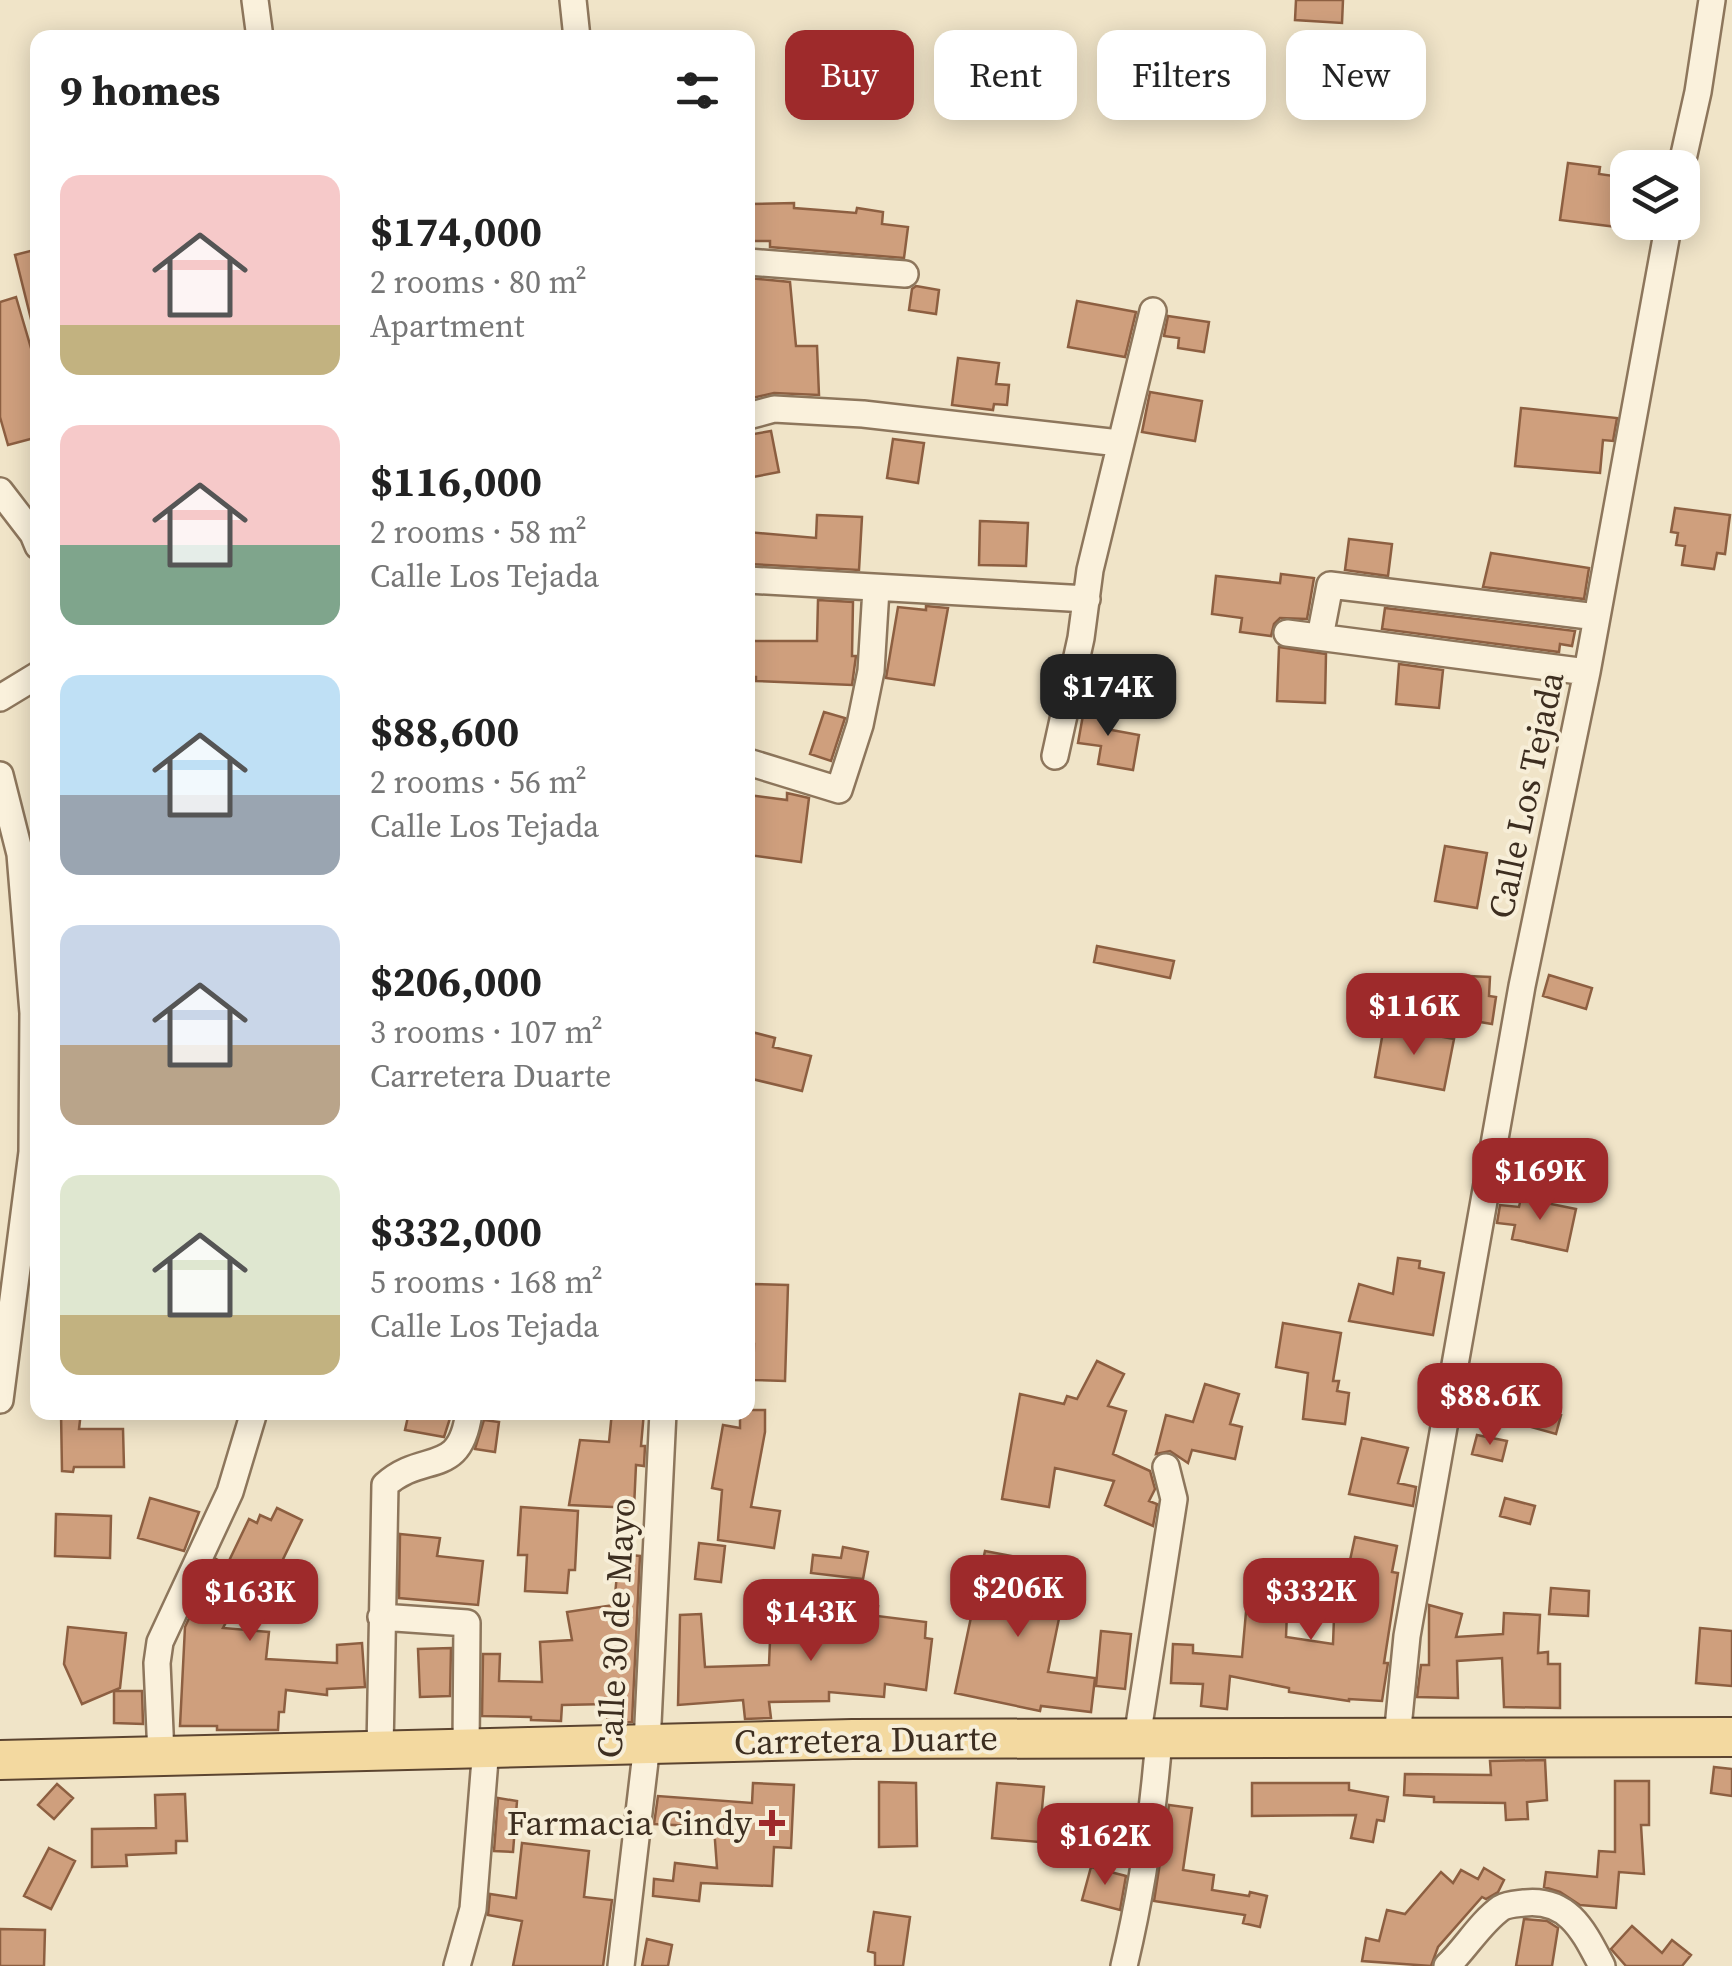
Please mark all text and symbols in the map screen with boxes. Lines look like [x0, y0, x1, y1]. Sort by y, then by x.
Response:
chip: Buy [785, 30, 914, 120]
chip: Rent [934, 30, 1077, 120]
chip: Filters [1097, 30, 1266, 120]
chip: New [1286, 30, 1426, 120]
text: 9 homes [60, 61, 220, 119]
icon: filters [670, 63, 725, 118]
map controls [1610, 150, 1700, 240]
button: layers [1610, 150, 1700, 240]
text: $174,000 [370, 202, 542, 260]
icon: home [140, 215, 260, 335]
text: 2 rooms · 80 m² [370, 260, 587, 304]
text: Apartment [370, 304, 524, 348]
text: $116,000 [370, 452, 542, 510]
icon: home [140, 465, 260, 585]
text: 2 rooms · 58 m² [370, 510, 587, 554]
text: Calle Los Tejada [370, 554, 599, 598]
pin: $174K [1038, 654, 1178, 739]
text: $174K [1062, 664, 1154, 708]
street label: Calle Los Tejada [1476, 667, 1576, 923]
text: $88,600 [370, 702, 519, 760]
icon: home [140, 715, 260, 835]
text: 2 rooms · 56 m² [370, 760, 587, 804]
text: Calle Los Tejada [370, 804, 599, 848]
text: $206,000 [370, 952, 542, 1010]
icon: home [140, 965, 260, 1085]
pin: $116K [1344, 973, 1484, 1058]
text: $116K [1368, 983, 1460, 1027]
text: 3 rooms · 107 m² [370, 1010, 603, 1054]
text: Carretera Duarte [370, 1054, 611, 1098]
pin: $169K [1470, 1138, 1610, 1223]
text: $169K [1494, 1148, 1586, 1192]
text: $332,000 [370, 1202, 542, 1260]
icon: home [140, 1215, 260, 1335]
text: 5 rooms · 168 m² [370, 1260, 603, 1304]
text: Calle Los Tejada [370, 1304, 599, 1348]
pin: $88.6K [1409, 1363, 1571, 1448]
text: $88.6K [1439, 1373, 1541, 1417]
street label: Calle 30 de Mayo [585, 1497, 647, 1759]
pin: $206K [948, 1555, 1088, 1640]
pin: $332K [1241, 1558, 1381, 1643]
pin: $163K [180, 1559, 320, 1644]
text: $206K [972, 1565, 1064, 1609]
text: $332K [1265, 1568, 1357, 1612]
text: $163K [204, 1569, 296, 1613]
pin: $143K [741, 1579, 881, 1664]
text: $143K [765, 1589, 857, 1633]
street label: Carretera Duarte [734, 1714, 998, 1766]
place label: Farmacia Cindy [507, 1799, 752, 1847]
pin: $162K [1035, 1803, 1175, 1888]
marker: Farmacia Cindy [761, 1812, 783, 1834]
text: $162K [1059, 1813, 1151, 1857]

